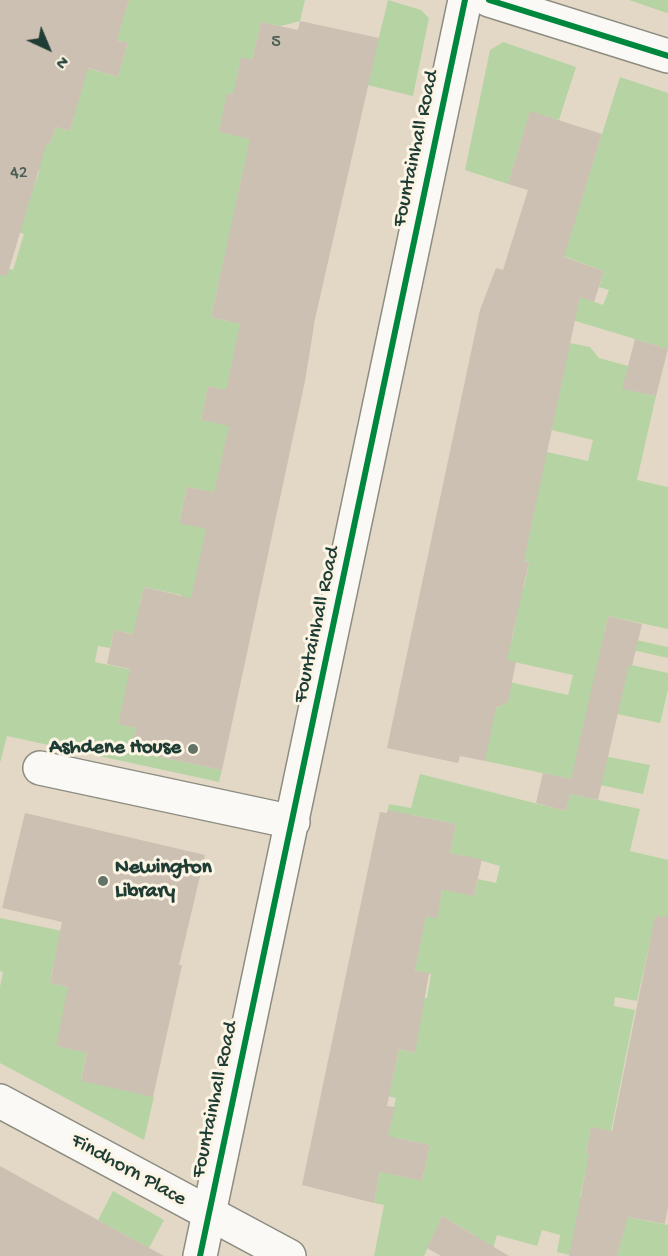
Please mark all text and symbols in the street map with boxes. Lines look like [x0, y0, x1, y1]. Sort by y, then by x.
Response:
north arrow [18, 18, 78, 78]
house number: 5 [271, 32, 281, 54]
text: N [50, 51, 71, 72]
street label: Fountainhall Road [388, 68, 446, 230]
house number: 42 [10, 163, 28, 185]
street label: Fountainhall Road [289, 544, 347, 706]
place label: Ashdene House [49, 736, 181, 762]
marker: Ashdene House [186, 742, 200, 756]
place label: Newington Library [115, 856, 212, 906]
marker: Newington Library [96, 874, 110, 888]
street label: Fountainhall Road [187, 1019, 245, 1181]
street label: Findhorn Place [66, 1129, 190, 1213]

